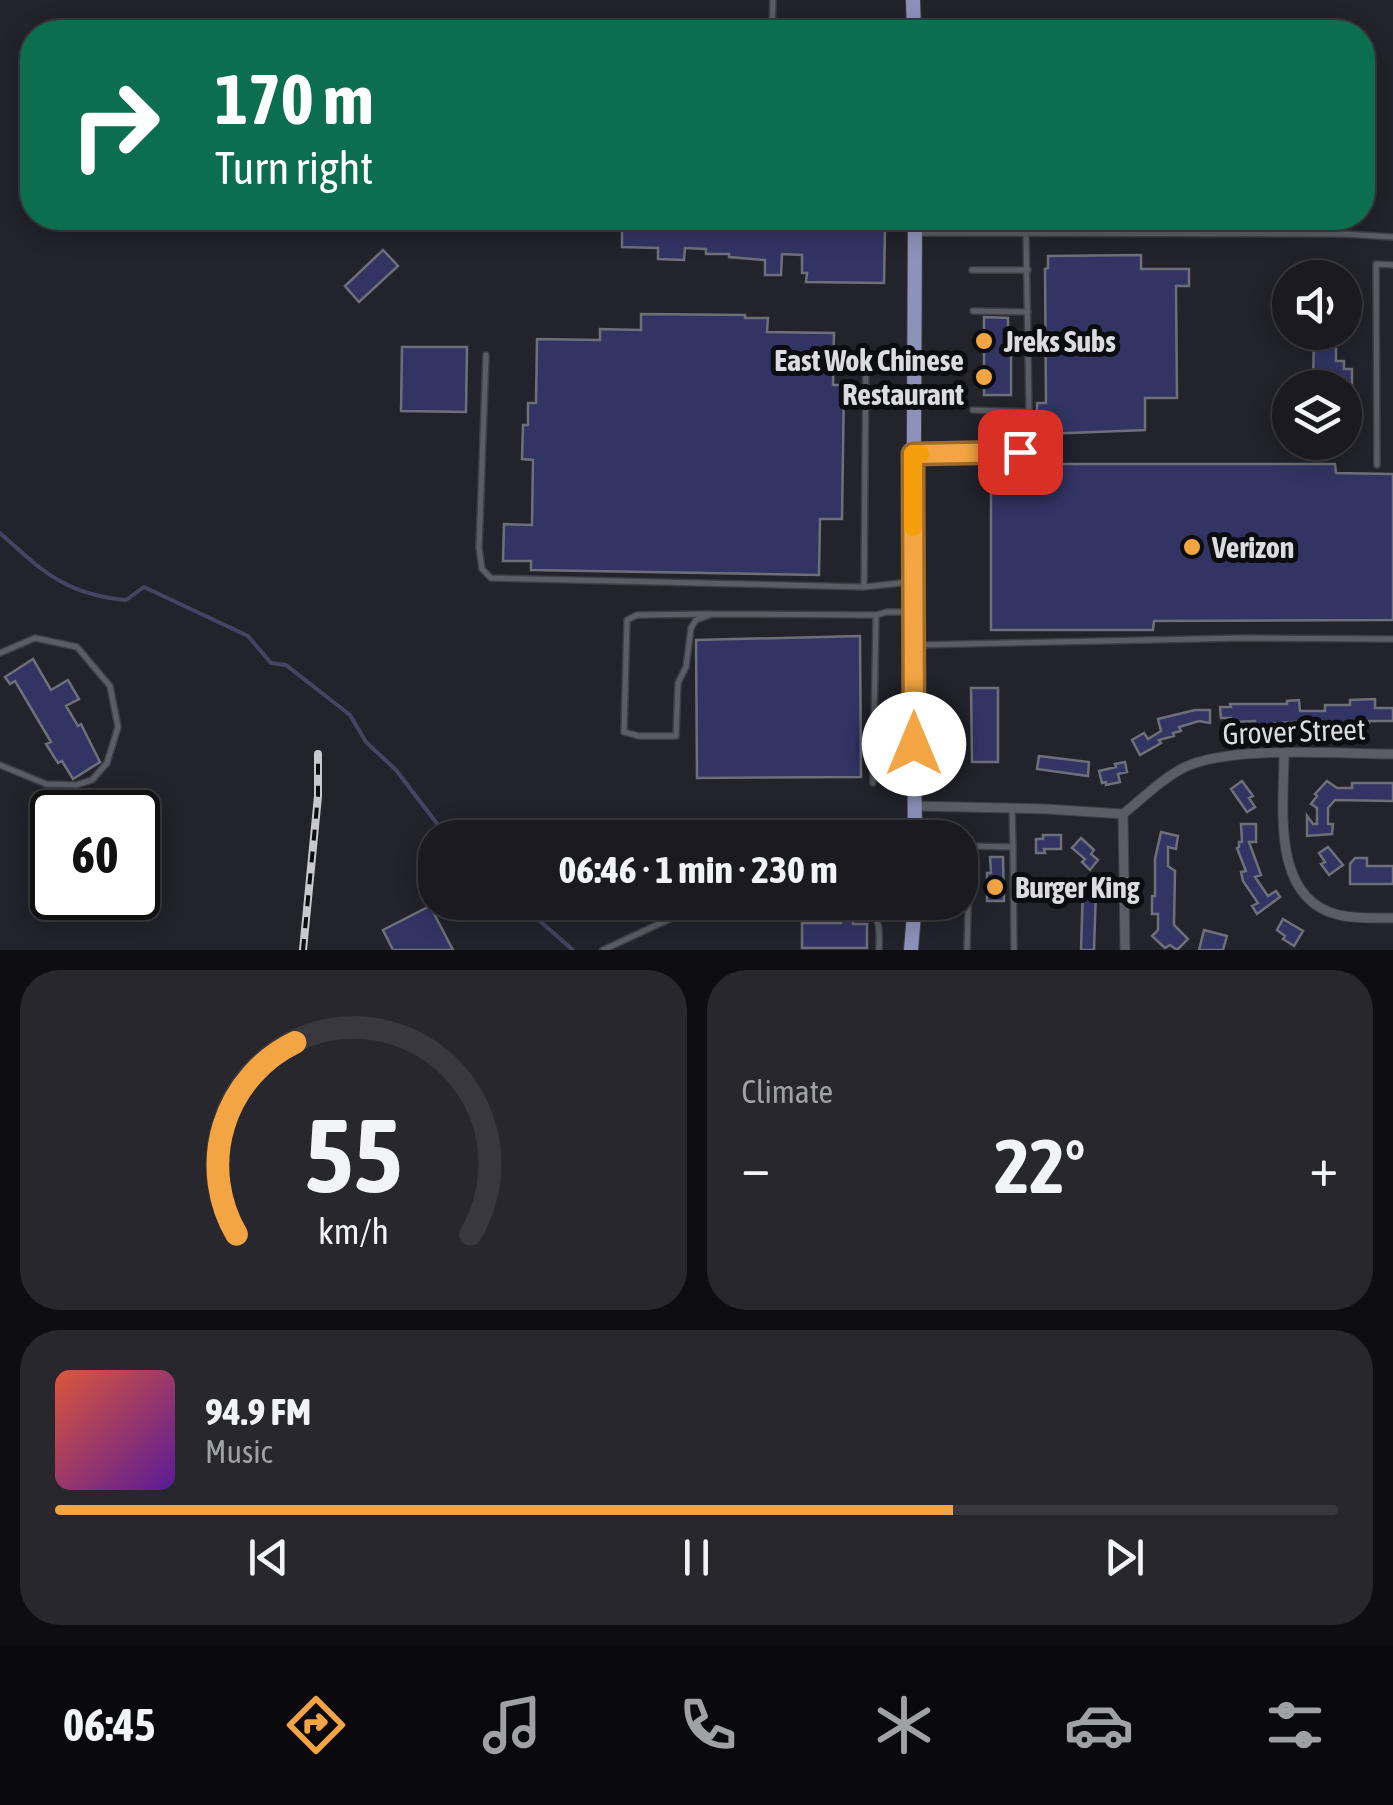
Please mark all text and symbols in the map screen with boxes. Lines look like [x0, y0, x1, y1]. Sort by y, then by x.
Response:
text: 170 m [215, 59, 374, 139]
icon: right [50, 60, 180, 190]
text: Turn right [215, 142, 373, 194]
map controls [1272, 260, 1362, 460]
button: sound [1272, 260, 1362, 350]
place label: Jreks Subs [1003, 324, 1116, 358]
marker: Jreks Subs [973, 330, 995, 352]
place label: East Wok Chinese Restaurant [774, 343, 964, 411]
marker: East Wok Chinese Restaurant [973, 366, 995, 388]
button: layers [1272, 370, 1362, 460]
pin [978, 410, 1063, 495]
icon: arrive [993, 425, 1048, 480]
place label: Verizon [1211, 530, 1294, 564]
marker: Verizon [1181, 536, 1203, 558]
position arrow [862, 692, 966, 796]
street label: Grover Street [1222, 712, 1366, 750]
speed limit sign: 60 [30, 790, 160, 920]
text: 06:46 · 1 min · 230 m [558, 848, 838, 891]
place label: Burger King [1015, 870, 1140, 904]
marker: Burger King [984, 876, 1006, 898]
text: Climate [742, 1073, 833, 1110]
text: 55 [304, 1095, 402, 1214]
text: 22° [994, 1123, 1085, 1209]
text: − [742, 1135, 770, 1198]
text: + [1309, 1135, 1338, 1198]
text: km/h [318, 1211, 389, 1252]
text: 94.9 FM [205, 1390, 311, 1433]
text: Music [205, 1433, 272, 1470]
icon: previous [241, 1530, 296, 1585]
icon: pause [669, 1530, 724, 1585]
icon: next [1097, 1530, 1152, 1585]
icon: directions [281, 1690, 351, 1760]
icon: music [477, 1690, 547, 1760]
icon: phone [673, 1690, 743, 1760]
icon: climate [869, 1690, 939, 1760]
icon: car [1064, 1690, 1134, 1760]
icon: filters [1260, 1690, 1330, 1760]
text: 06:45 [63, 1699, 156, 1751]

